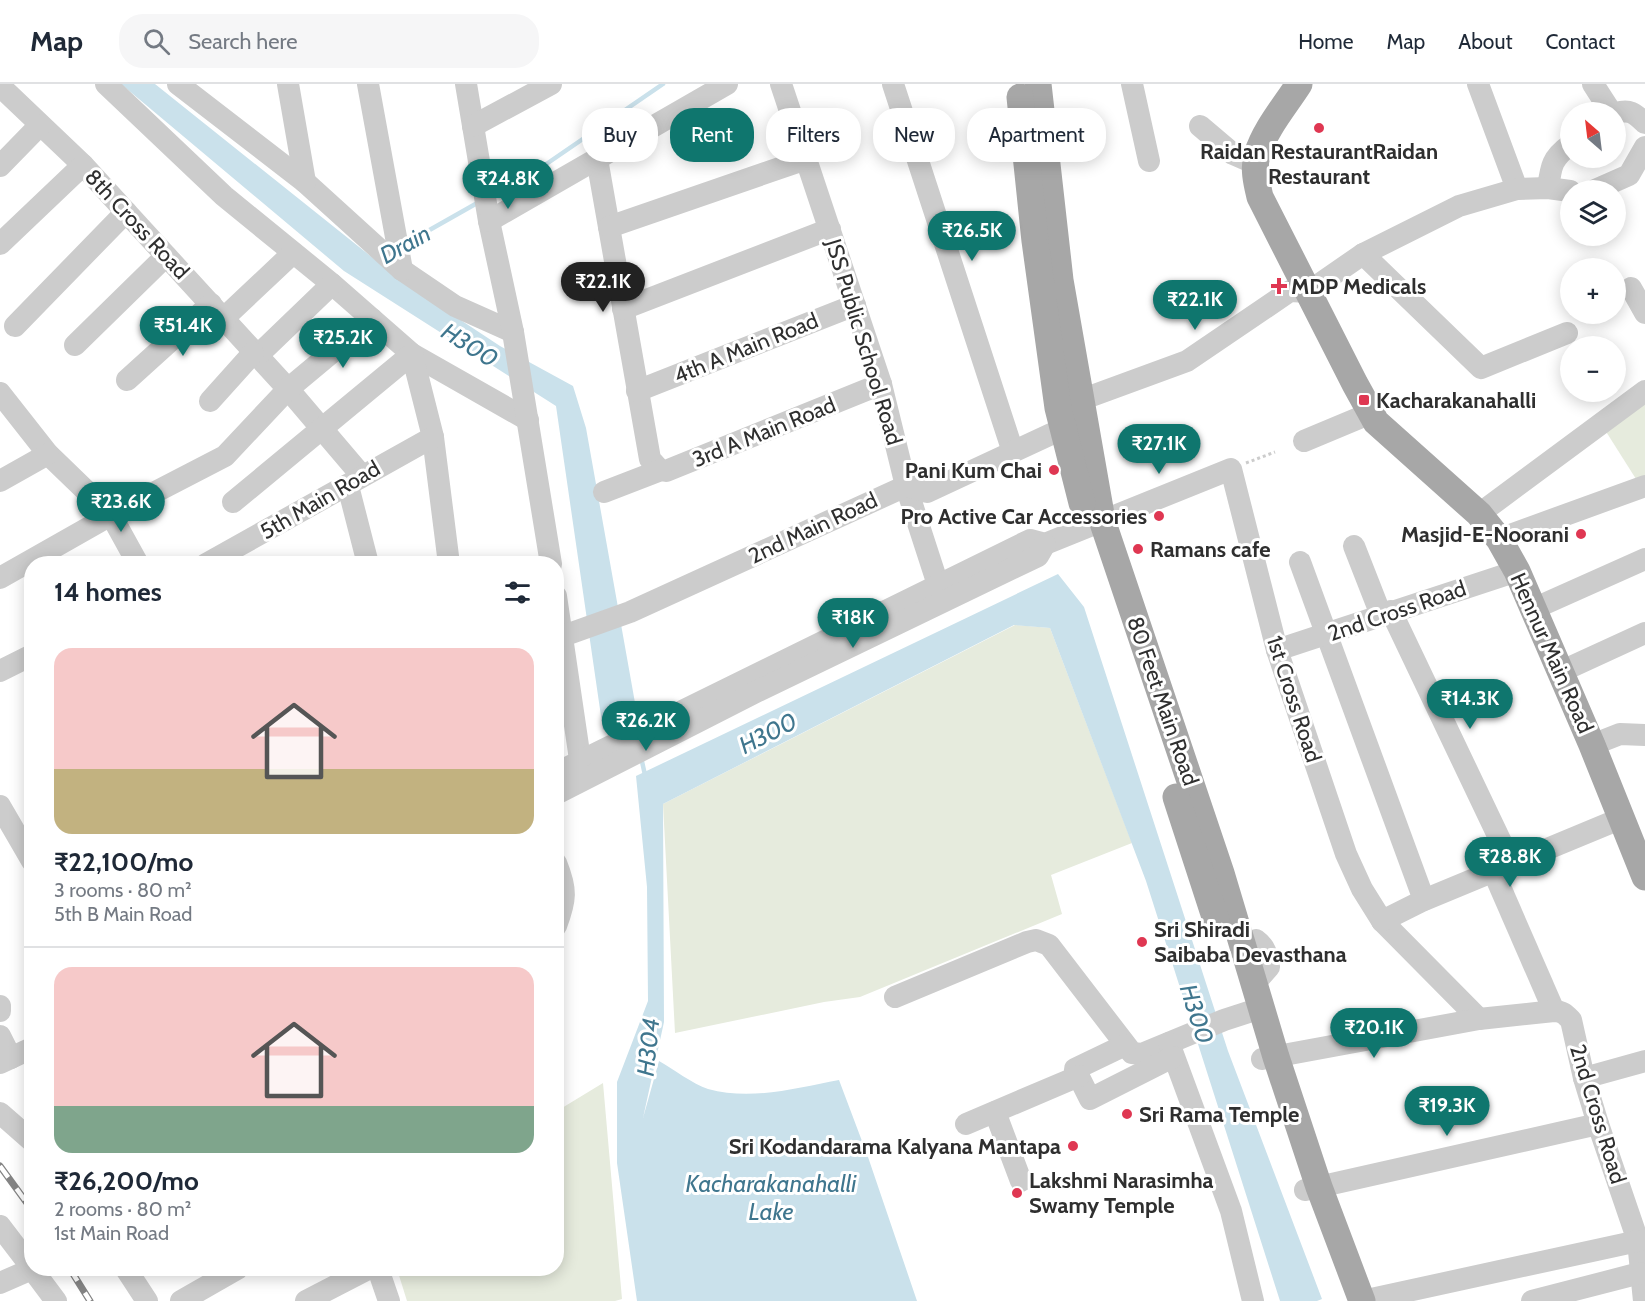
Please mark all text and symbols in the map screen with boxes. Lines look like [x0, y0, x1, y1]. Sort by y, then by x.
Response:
search box [119, 14, 539, 68]
text: Map [30, 24, 83, 58]
icon: search [140, 25, 173, 58]
text: Search here [188, 28, 297, 55]
text: Home [1298, 29, 1354, 54]
text: Map [1387, 29, 1425, 54]
text: About [1458, 29, 1512, 54]
text: Contact [1545, 29, 1615, 54]
north arrow [1560, 102, 1626, 168]
map controls [1560, 102, 1626, 402]
chip: Buy [582, 108, 658, 162]
chip: Rent [670, 108, 754, 162]
chip: Filters [766, 108, 861, 162]
chip: New [873, 108, 955, 162]
chip: Apartment [967, 108, 1106, 162]
marker: Raidan RestaurantRaidan Restaurant [1312, 121, 1326, 135]
place label: Raidan RestaurantRaidan Restaurant [1200, 138, 1438, 190]
pin: ₹24.8K [459, 159, 557, 210]
street label: 8th Cross Road [79, 163, 195, 285]
text: ₹24.8K [477, 166, 539, 190]
button: layers [1560, 180, 1626, 246]
pin: ₹26.5K [923, 211, 1021, 262]
water label: Drain [374, 218, 436, 270]
text: ₹26.5K [942, 218, 1002, 242]
street label: JSS Public School Road [820, 235, 908, 448]
button: + [1560, 258, 1626, 324]
pin: ₹22.1K [554, 262, 652, 313]
text: ₹22.1K [575, 269, 631, 293]
place label: MDP Medicals [1291, 273, 1426, 300]
marker: MDP Medicals [1272, 279, 1286, 293]
pin: ₹22.1K [1146, 280, 1244, 331]
text: ₹22.1K [1167, 287, 1223, 311]
pin: ₹51.4K [134, 306, 232, 357]
street label: 4th A Main Road [670, 307, 822, 389]
text: ₹51.4K [154, 313, 212, 337]
water label: H300 [436, 316, 504, 374]
pin: ₹25.2K [294, 318, 392, 369]
text: ₹25.2K [313, 325, 373, 349]
button: − [1560, 336, 1626, 402]
place label: Kacharakanahalli [1376, 387, 1536, 414]
street label: 3rd A Main Road [688, 391, 840, 473]
marker: Kacharakanahalli [1357, 393, 1371, 407]
pin: ₹27.1K [1110, 424, 1208, 475]
text: ₹27.1K [1132, 431, 1186, 455]
street label: 5th Main Road [255, 455, 385, 545]
place label: Pani Kum Chai [905, 457, 1042, 484]
marker: Pani Kum Chai [1047, 463, 1061, 477]
pin: ₹23.6K [72, 482, 170, 533]
street label: 2nd Main Road [744, 486, 882, 570]
text: ₹23.6K [91, 489, 151, 513]
place label: Pro Active Car Accessories [901, 503, 1147, 530]
marker: Pro Active Car Accessories [1152, 509, 1166, 523]
place label: Masjid-E-Noorani [1401, 521, 1569, 548]
marker: Masjid-E-Noorani [1574, 527, 1588, 541]
place label: Ramans cafe [1150, 536, 1271, 563]
marker: Ramans cafe [1131, 542, 1145, 556]
street label: Hennur Main Road [1505, 569, 1599, 737]
street label: 2nd Cross Road [1325, 575, 1469, 647]
text: 14 homes [54, 576, 162, 608]
icon: filters [501, 576, 534, 609]
pin: ₹18K [817, 598, 889, 649]
text: ₹18K [832, 605, 874, 629]
street label: 80 Feet Main Road [1121, 613, 1205, 789]
street label: 1st Cross Road [1261, 632, 1327, 766]
pin: ₹14.3K [1421, 679, 1519, 730]
text: ₹14.3K [1441, 686, 1499, 710]
icon: home [240, 687, 348, 795]
pin: ₹26.2K [597, 701, 695, 752]
water label: H300 [734, 706, 802, 760]
text: ₹26.2K [616, 708, 676, 732]
pin: ₹28.8K [1461, 837, 1559, 888]
text: ₹28.8K [1479, 844, 1541, 868]
text: ₹22,100/mo [54, 846, 193, 878]
text: 3 rooms · 80 m² [54, 878, 192, 902]
text: 5th B Main Road [54, 902, 192, 926]
place label: Sri Shiradi Saibaba Devasthana [1154, 916, 1347, 968]
marker: Sri Shiradi Saibaba Devasthana [1135, 935, 1149, 949]
water label: H300 [1174, 980, 1220, 1048]
icon: home [240, 1006, 348, 1114]
pin: ₹20.1K [1325, 1008, 1423, 1059]
text: ₹20.1K [1344, 1015, 1404, 1039]
water label: H304 [631, 1016, 665, 1078]
street label: 2nd Cross Road [1564, 1041, 1632, 1187]
pin: ₹19.3K [1398, 1086, 1496, 1137]
text: ₹19.3K [1419, 1093, 1475, 1117]
place label: Sri Rama Temple [1139, 1101, 1299, 1128]
marker: Sri Rama Temple [1120, 1107, 1134, 1121]
place label: Sri Kodandarama Kalyana Mantapa [729, 1133, 1061, 1160]
marker: Sri Kodandarama Kalyana Mantapa [1066, 1139, 1080, 1153]
text: ₹26,200/mo [54, 1165, 199, 1197]
place label: Lakshmi Narasimha Swamy Temple [1029, 1167, 1214, 1219]
water label: Kacharakanahalli Lake [685, 1169, 857, 1226]
marker: Lakshmi Narasimha Swamy Temple [1010, 1186, 1024, 1200]
text: 2 rooms · 80 m² [54, 1197, 191, 1221]
text: 1st Main Road [54, 1221, 169, 1245]

